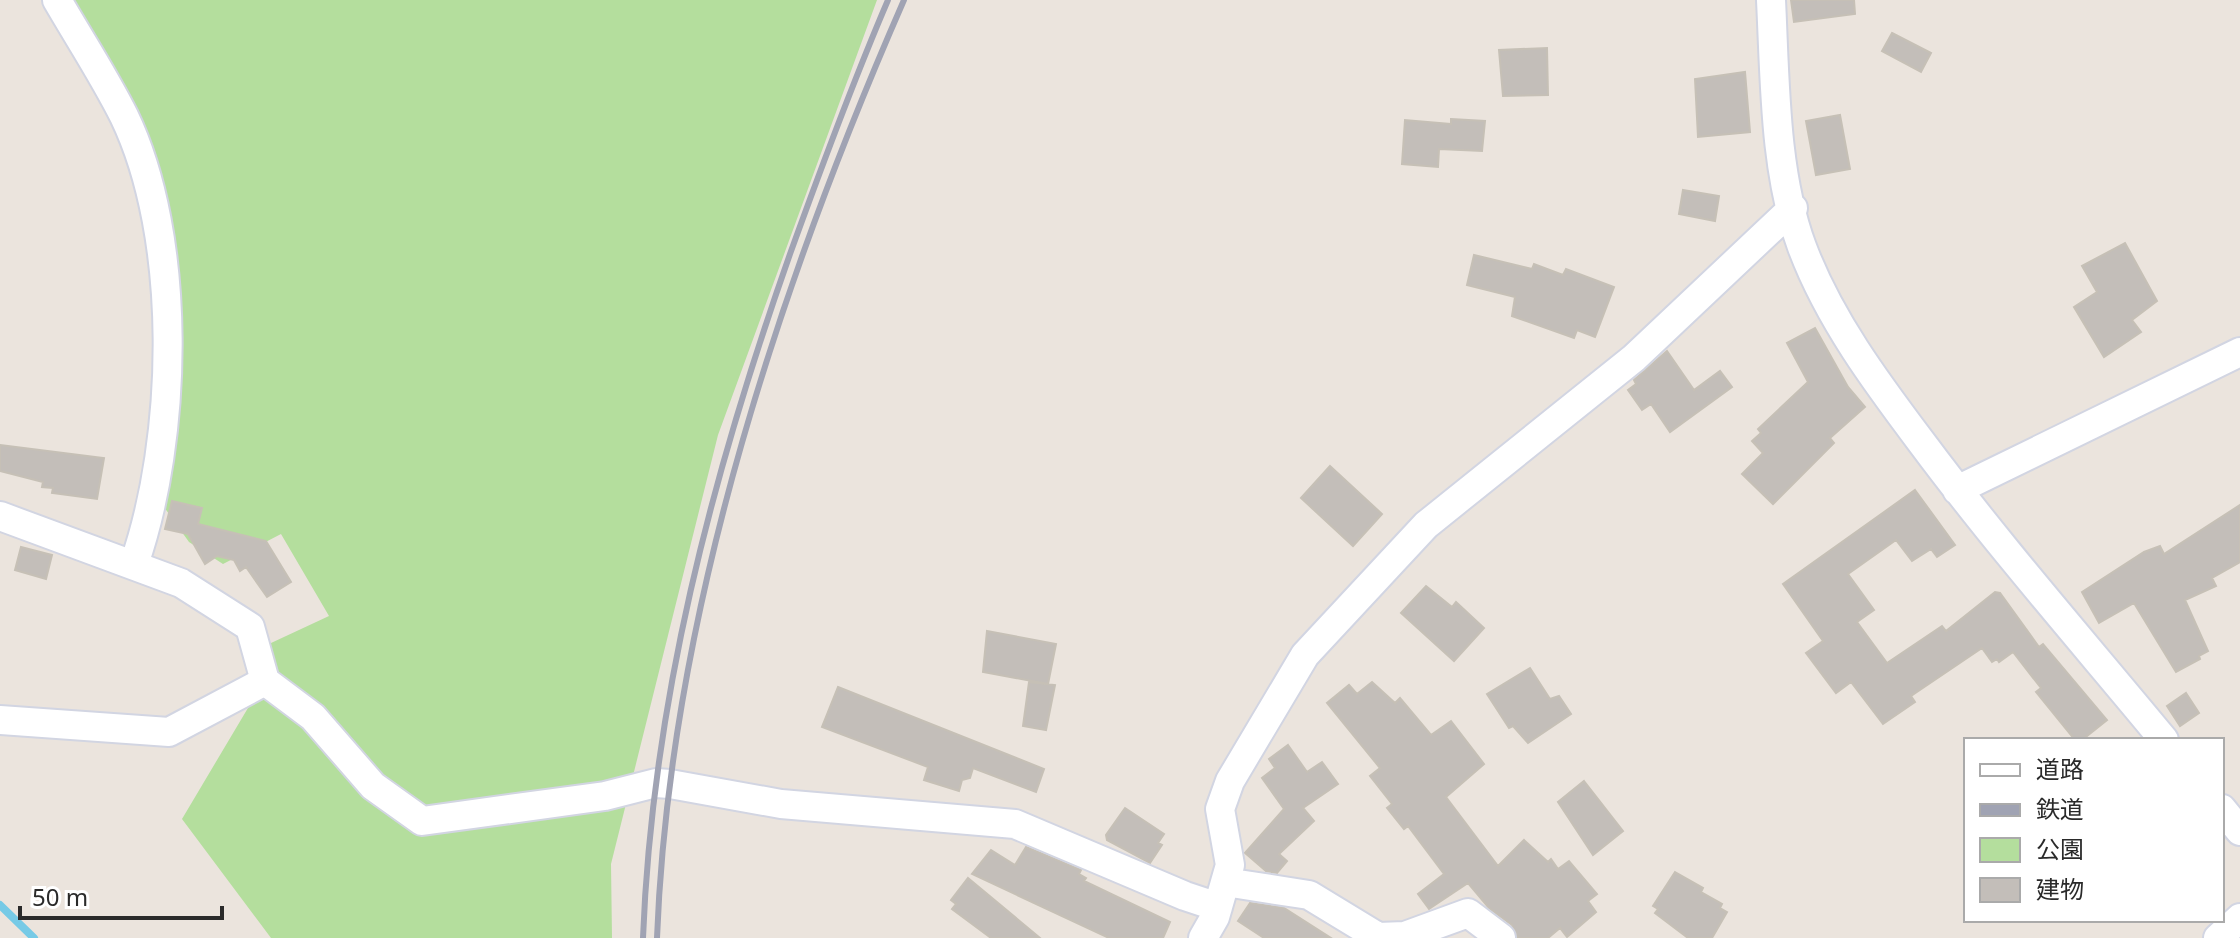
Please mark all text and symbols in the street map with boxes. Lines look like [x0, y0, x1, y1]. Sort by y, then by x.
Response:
legend [1964, 738, 2224, 922]
text: 道路 [2036, 752, 2084, 785]
text: 鉄道 [2036, 792, 2084, 825]
text: 公園 [2036, 832, 2084, 865]
scale bar [20, 870, 222, 920]
text: 建物 [2036, 872, 2084, 905]
text: 50 m [32, 880, 88, 913]

